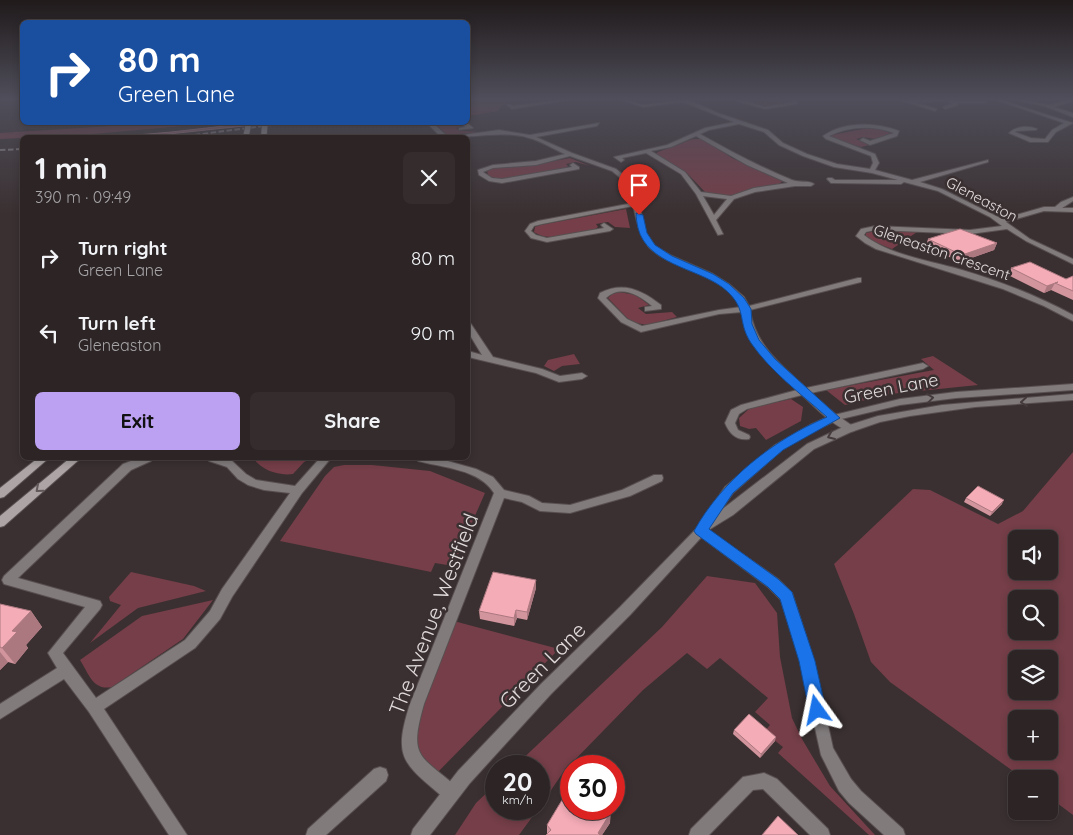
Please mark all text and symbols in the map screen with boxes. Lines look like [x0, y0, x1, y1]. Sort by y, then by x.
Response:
text: 80 m [118, 37, 201, 81]
icon: right [35, 40, 100, 105]
text: Green Lane [118, 80, 235, 108]
text: 1 min [35, 149, 108, 187]
button: close [403, 152, 455, 204]
pin [618, 164, 660, 215]
icon: arrive [625, 171, 653, 199]
street label: Gleneaston [943, 172, 1021, 226]
text: 390 m · 09:49 [35, 187, 131, 207]
street label: Gleneaston Crescent [871, 220, 1013, 284]
text: Turn right [78, 236, 167, 260]
icon: right [35, 244, 63, 272]
text: 80 m [411, 246, 455, 270]
text: Green Lane [78, 260, 163, 280]
text: Turn left [78, 311, 156, 335]
icon: left [35, 319, 63, 347]
text: 90 m [411, 321, 455, 345]
text: Gleneaston [78, 335, 162, 355]
street label: Green Lane [842, 368, 940, 408]
button: Exit [35, 392, 240, 450]
button: Share [250, 392, 455, 450]
one-way arrow [927, 393, 935, 404]
one-way arrow [1020, 396, 1028, 407]
one-way arrow [827, 430, 836, 441]
one-way arrow [36, 484, 45, 493]
street label: The Avenue, Westfield [383, 509, 483, 719]
map controls [1008, 530, 1058, 820]
button: sound [1008, 530, 1058, 580]
button: search [1008, 590, 1058, 640]
street label: Green Lane [493, 616, 591, 714]
button: layers [1008, 650, 1058, 700]
position arrow [790, 683, 842, 735]
button: + [1008, 710, 1058, 760]
speed limit sign: 30 [560, 755, 625, 820]
text: 20 [503, 766, 532, 797]
button: − [1008, 770, 1058, 820]
text: km/h [502, 792, 533, 807]

